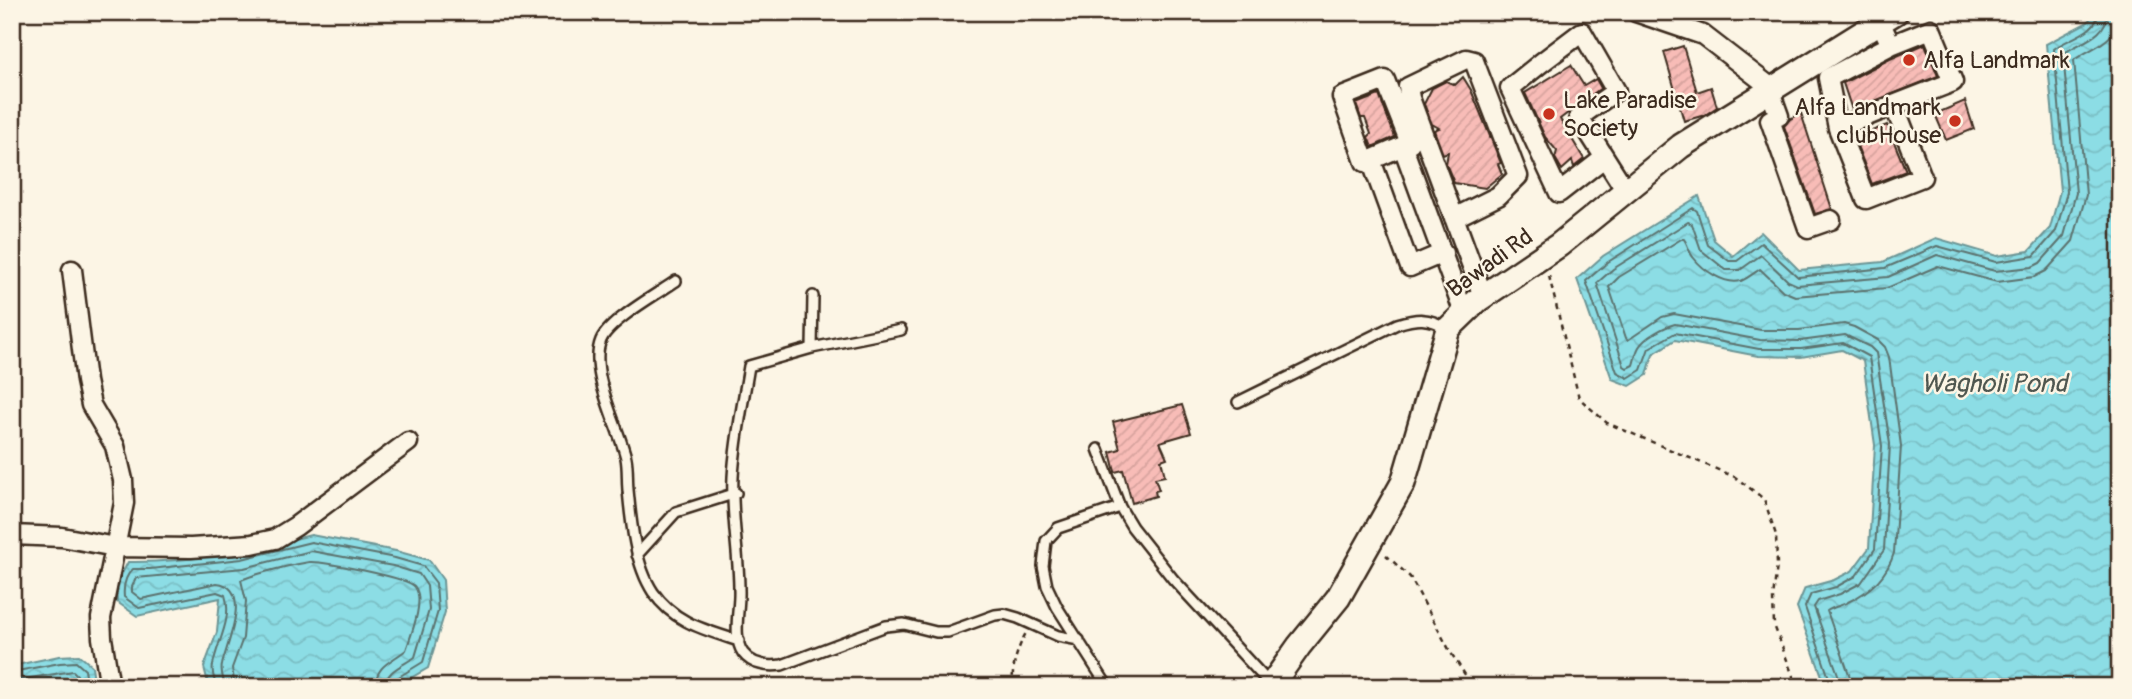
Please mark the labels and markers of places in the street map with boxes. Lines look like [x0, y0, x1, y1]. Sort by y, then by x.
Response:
place label: Alfa Landmark [1923, 46, 2070, 75]
marker: Alfa Landmark [1901, 52, 1917, 68]
place label: Lake Paradise Society [1563, 86, 1697, 143]
place label: Alfa Landmark clubHouse [1794, 93, 1941, 150]
marker: Lake Paradise Society [1541, 106, 1557, 122]
marker: Alfa Landmark clubHouse [1947, 113, 1963, 129]

